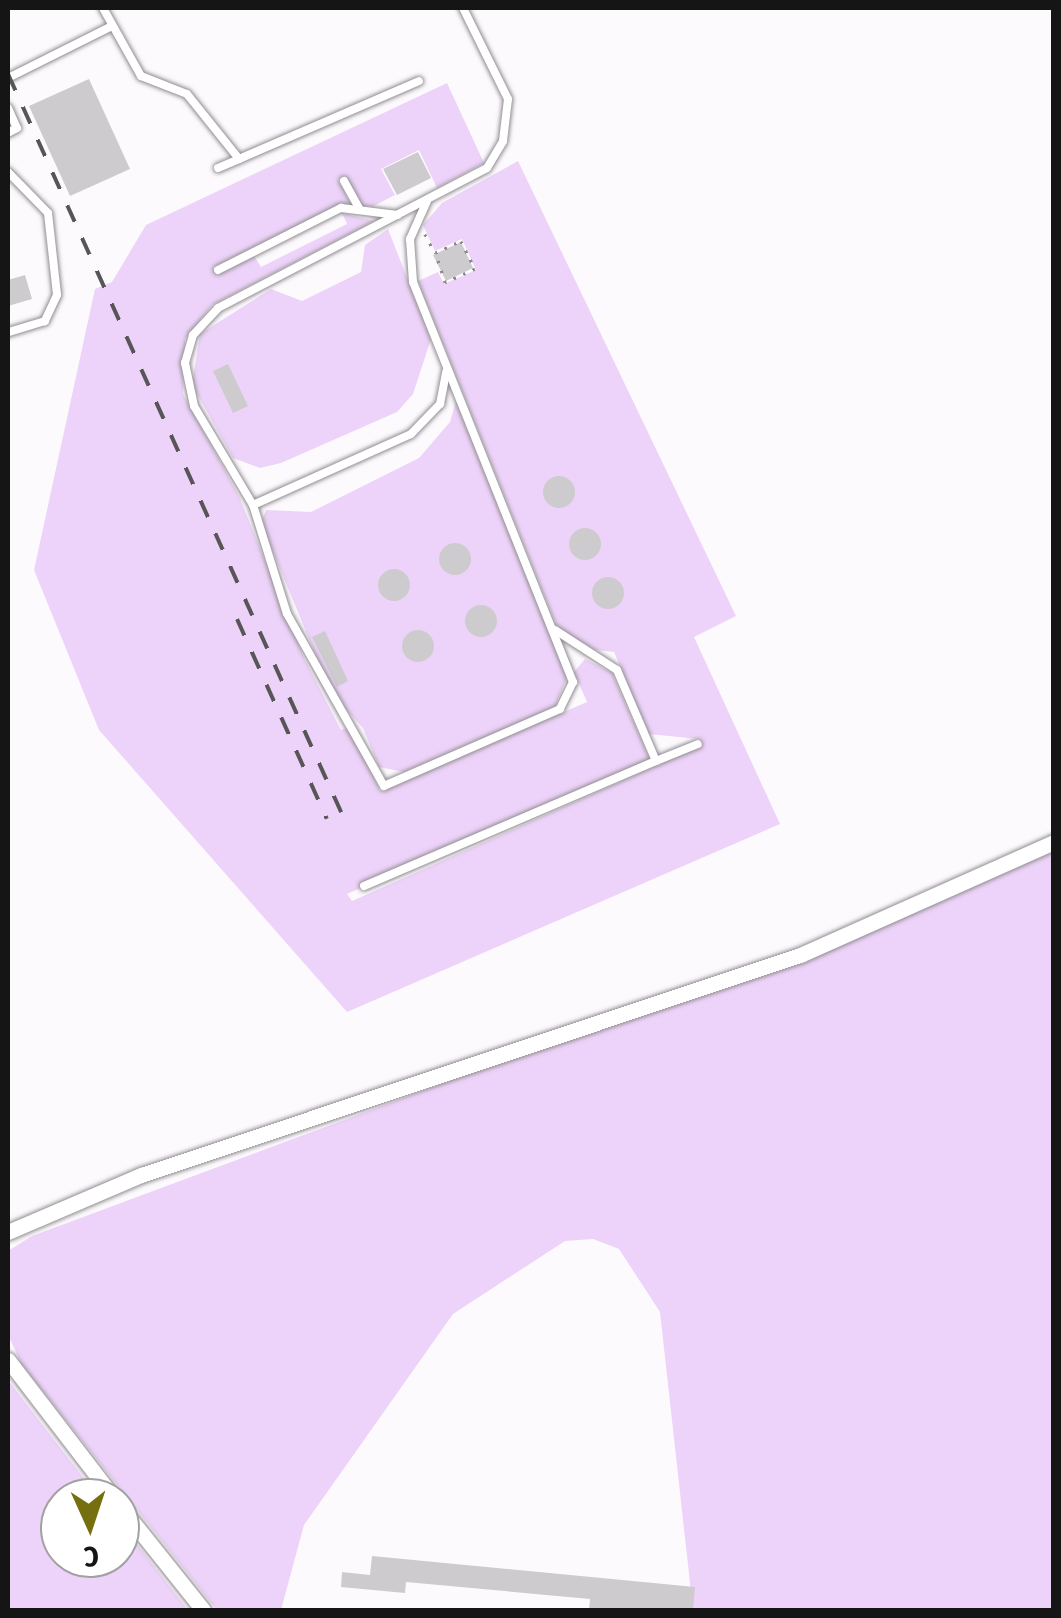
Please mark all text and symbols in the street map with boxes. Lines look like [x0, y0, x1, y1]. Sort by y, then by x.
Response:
north arrow [40, 1478, 140, 1578]
text: С [83, 1540, 100, 1573]

